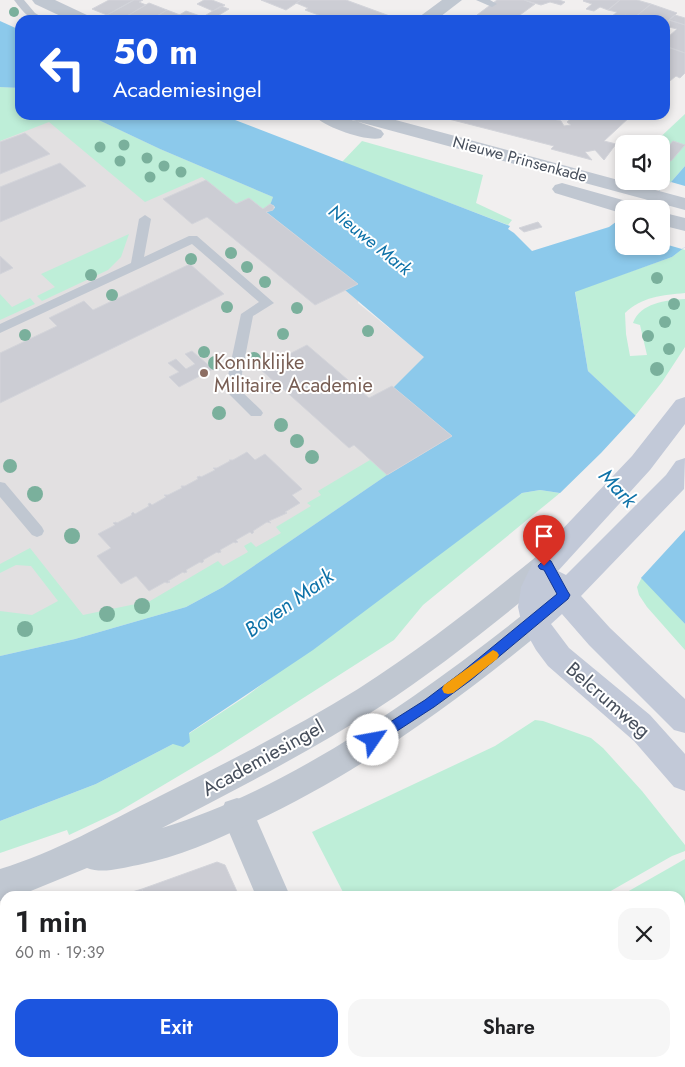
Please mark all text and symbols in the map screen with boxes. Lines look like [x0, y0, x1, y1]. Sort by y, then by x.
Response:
text: 50 m [113, 27, 198, 77]
icon: left [30, 35, 95, 100]
text: Academiesingel [113, 73, 262, 105]
street label: Nieuwe Prinsenkade [450, 130, 590, 188]
map controls [615, 135, 670, 255]
button: sound [615, 135, 670, 190]
water label: Nieuwe Mark [323, 198, 418, 282]
button: search [615, 200, 670, 255]
place label: Koninklijke Militaire Academie [214, 348, 373, 400]
marker: Koninklijke Militaire Academie [198, 367, 210, 379]
water label: Mark [592, 462, 645, 515]
pin [523, 515, 565, 566]
icon: arrive [530, 522, 558, 550]
water label: Boven Mark [238, 561, 340, 645]
street label: Belcrumweg [559, 655, 657, 745]
street label: Academiesingel [197, 713, 329, 803]
position arrow [346, 713, 398, 765]
text: 1 min [15, 900, 88, 943]
button: close [618, 908, 670, 960]
text: 60 m · 19:39 [15, 941, 105, 964]
button: Exit [15, 999, 338, 1057]
button: Share [348, 999, 670, 1057]

